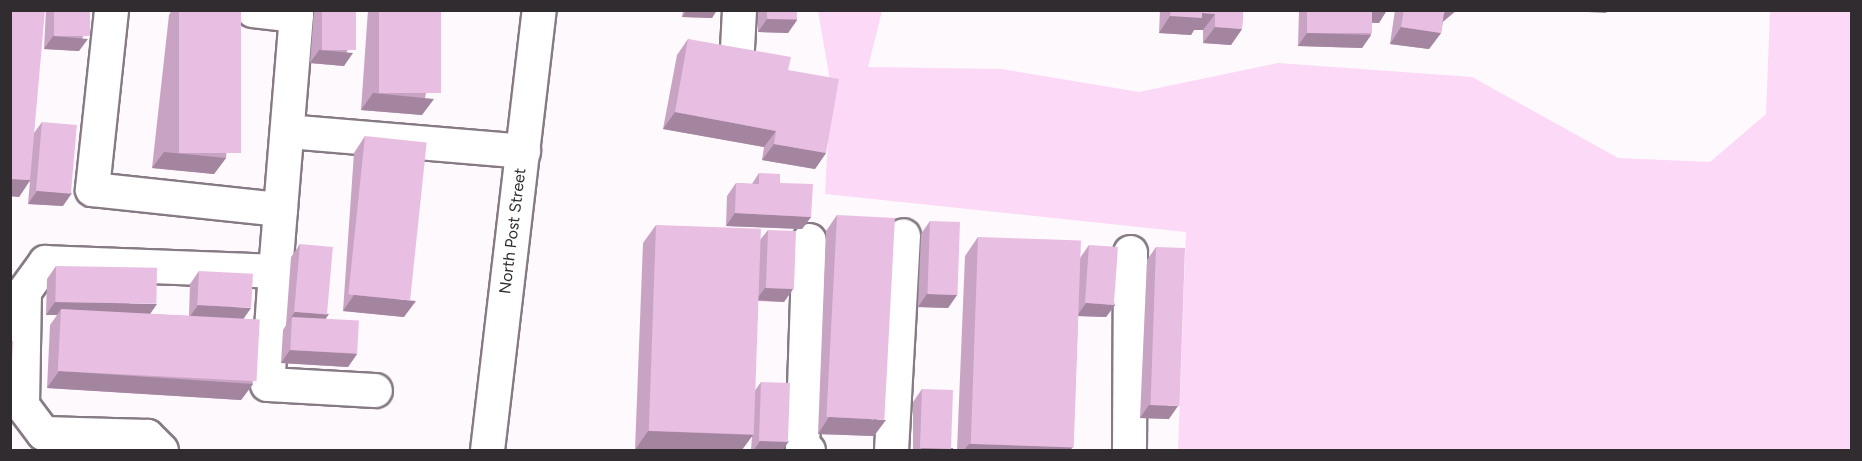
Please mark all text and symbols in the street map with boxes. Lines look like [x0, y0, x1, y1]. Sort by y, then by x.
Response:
street label: North Post Street [496, 167, 530, 295]

